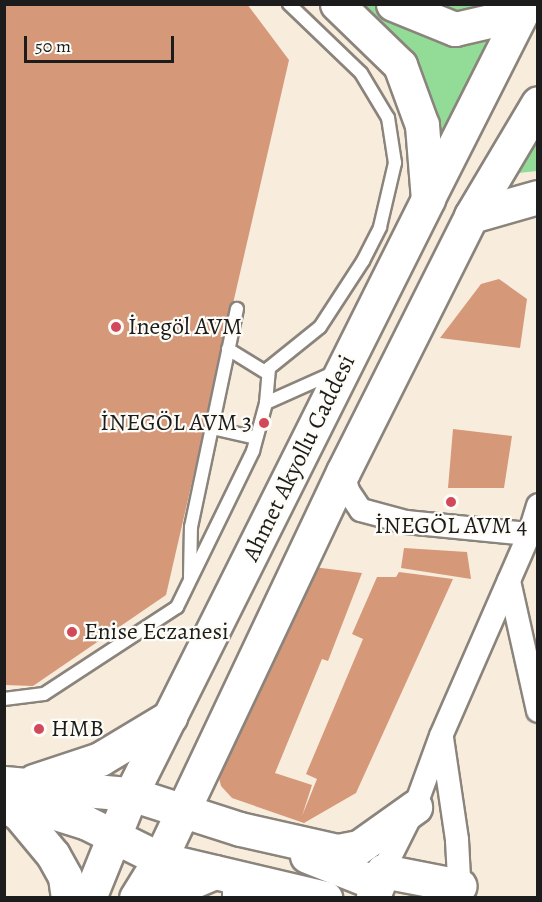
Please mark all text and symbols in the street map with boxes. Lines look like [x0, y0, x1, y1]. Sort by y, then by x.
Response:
scale bar [27, 24, 177, 62]
text: 50 m [35, 34, 71, 58]
place label: İnegöl AVM [128, 313, 242, 341]
marker: İnegöl AVM [109, 320, 123, 334]
street label: Ahmet Akyollu Caddesi [237, 350, 361, 566]
place label: İNEGÖL AVM 3 [100, 409, 252, 437]
marker: İNEGÖL AVM 3 [257, 416, 271, 430]
marker: İNEGÖL AVM 4 [444, 495, 458, 509]
place label: İNEGÖL AVM 4 [375, 512, 527, 540]
place label: Enise Eczanesi [84, 618, 229, 646]
marker: Enise Eczanesi [65, 625, 79, 639]
place label: HMB [51, 715, 104, 743]
marker: HMB [32, 722, 46, 736]

